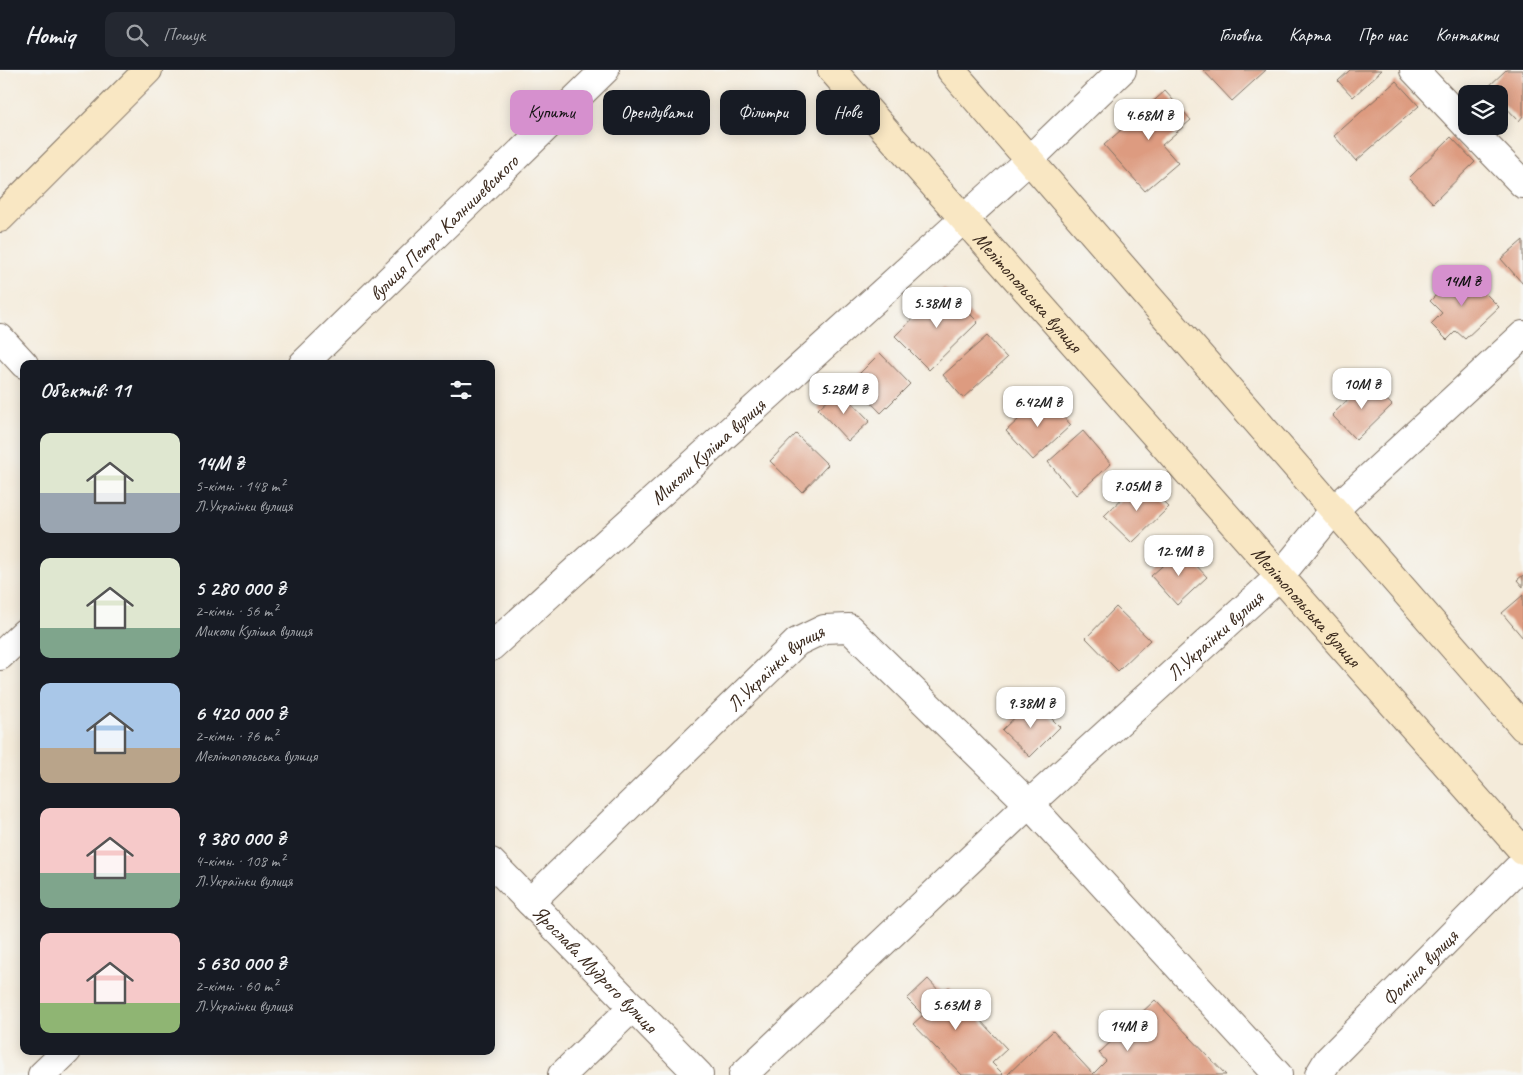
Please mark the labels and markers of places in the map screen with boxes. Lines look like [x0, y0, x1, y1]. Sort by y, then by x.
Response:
pin: 4.68M ₴ [1103, 98, 1195, 141]
pin: 14M ₴ [1427, 264, 1497, 307]
pin: 5.38M ₴ [891, 286, 983, 329]
pin: 10M ₴ [1327, 368, 1397, 410]
pin: 5.28M ₴ [798, 372, 890, 415]
pin: 6.42M ₴ [992, 386, 1084, 428]
pin: 7.05M ₴ [1091, 470, 1183, 512]
pin: 12.9M ₴ [1133, 534, 1225, 577]
pin: 9.38M ₴ [985, 686, 1077, 729]
pin: 5.63M ₴ [910, 988, 1002, 1031]
pin: 14M ₴ [1093, 1010, 1163, 1052]

